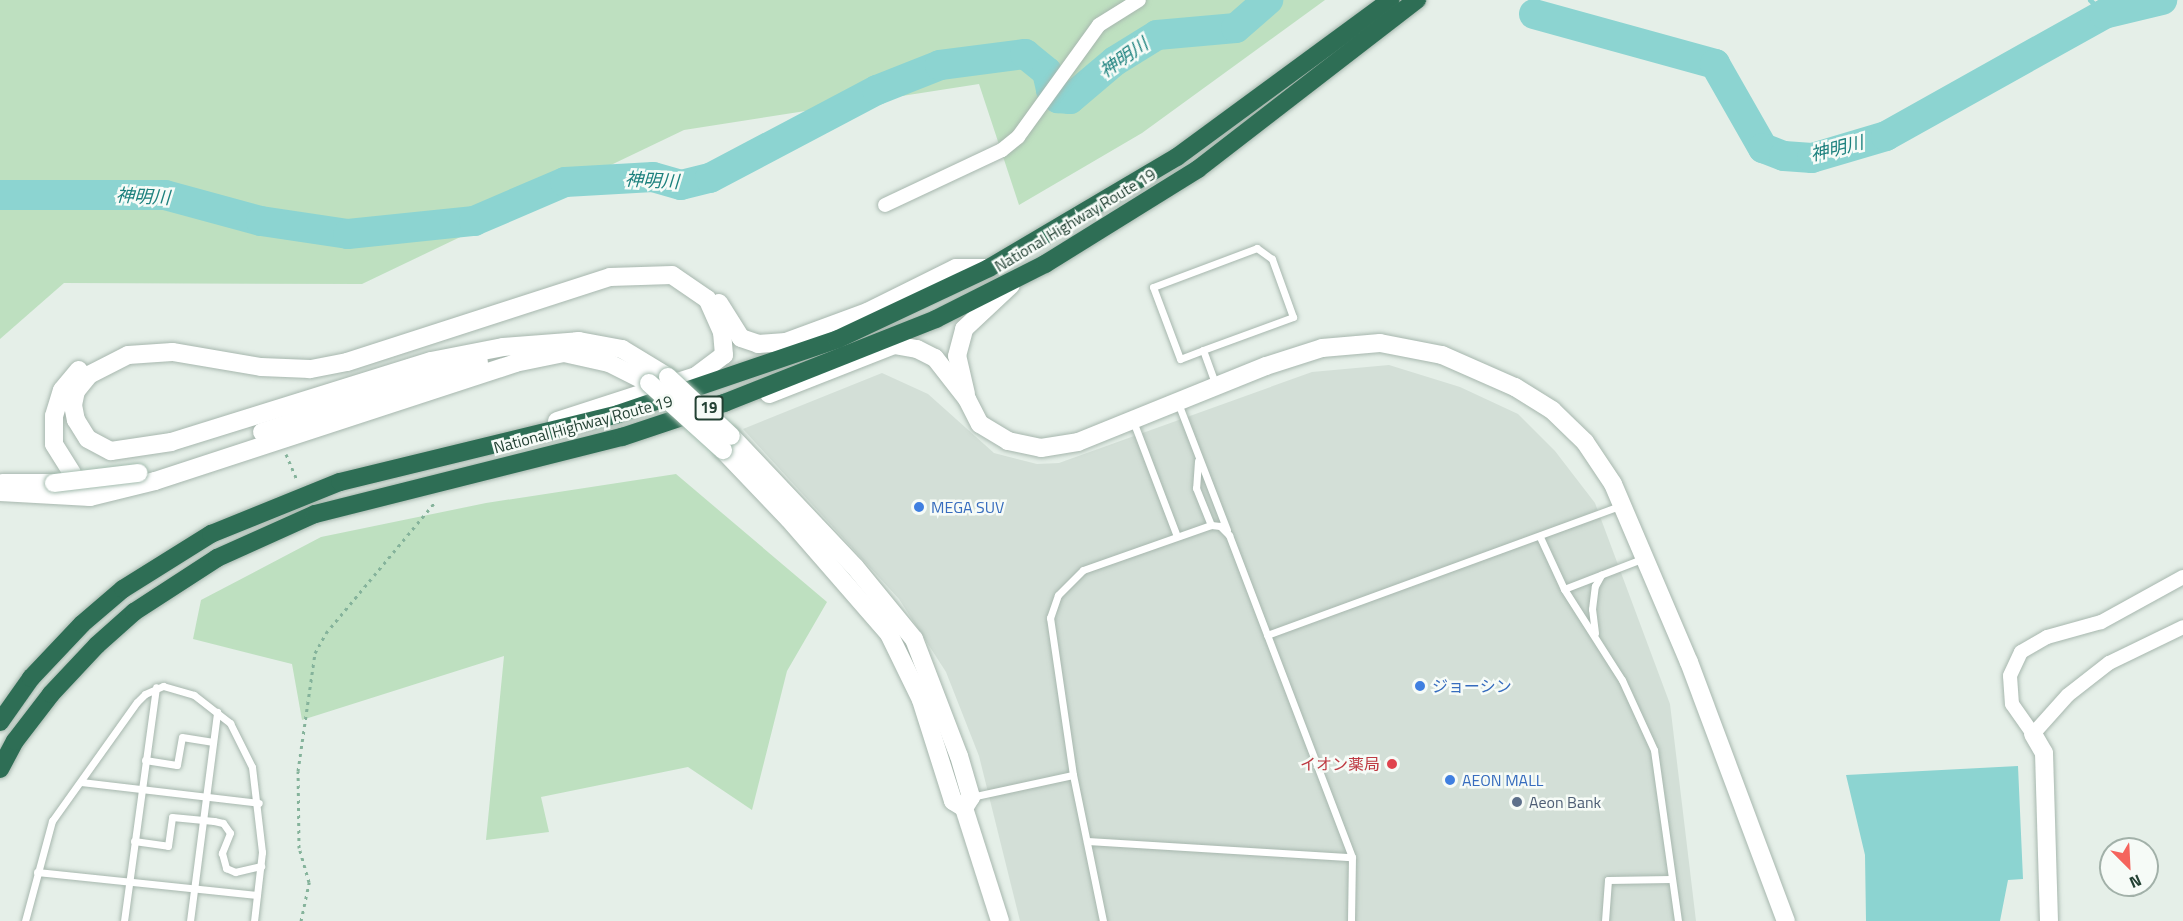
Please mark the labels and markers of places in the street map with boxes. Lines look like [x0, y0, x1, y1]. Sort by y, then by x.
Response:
place label: MEGA SUV [931, 497, 1004, 517]
marker: MEGA SUV [912, 500, 926, 514]
place label: ジョーシン [1432, 676, 1512, 696]
marker: ジョーシン [1413, 679, 1427, 693]
place label: イオン薬局 [1300, 754, 1380, 774]
marker: イオン薬局 [1385, 757, 1399, 771]
place label: AEON MALL [1462, 770, 1543, 790]
marker: AEON MALL [1443, 773, 1457, 787]
place label: Aeon Bank [1529, 792, 1601, 812]
marker: Aeon Bank [1510, 795, 1524, 809]

